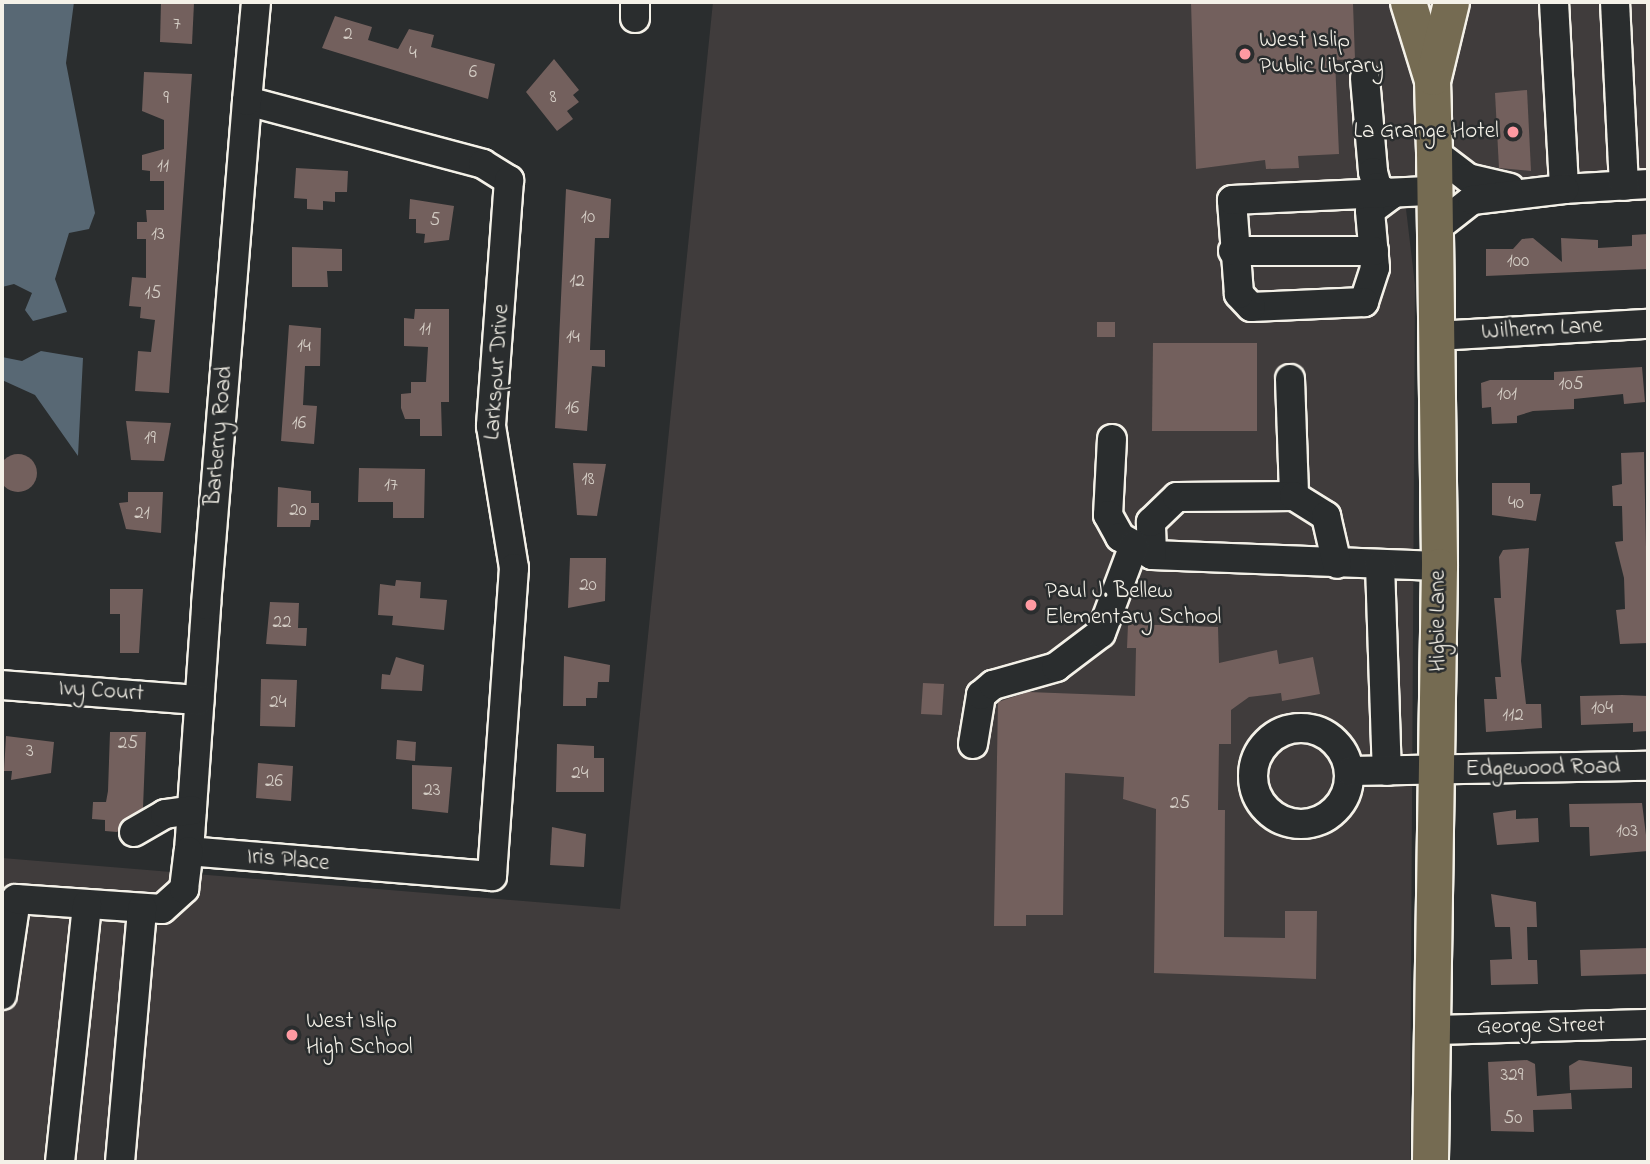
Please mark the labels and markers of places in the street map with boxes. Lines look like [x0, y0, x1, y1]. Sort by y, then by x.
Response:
place label: West Islip Public Library [1259, 27, 1384, 81]
marker: West Islip Public Library [1237, 46, 1253, 62]
place label: La Grange Hotel [1353, 118, 1499, 146]
marker: La Grange Hotel [1505, 124, 1521, 140]
place label: Paul J. Bellew Elementary School [1045, 578, 1221, 632]
marker: Paul J. Bellew Elementary School [1023, 597, 1039, 613]
place label: West Islip High School [306, 1008, 413, 1062]
marker: West Islip High School [284, 1027, 300, 1043]

